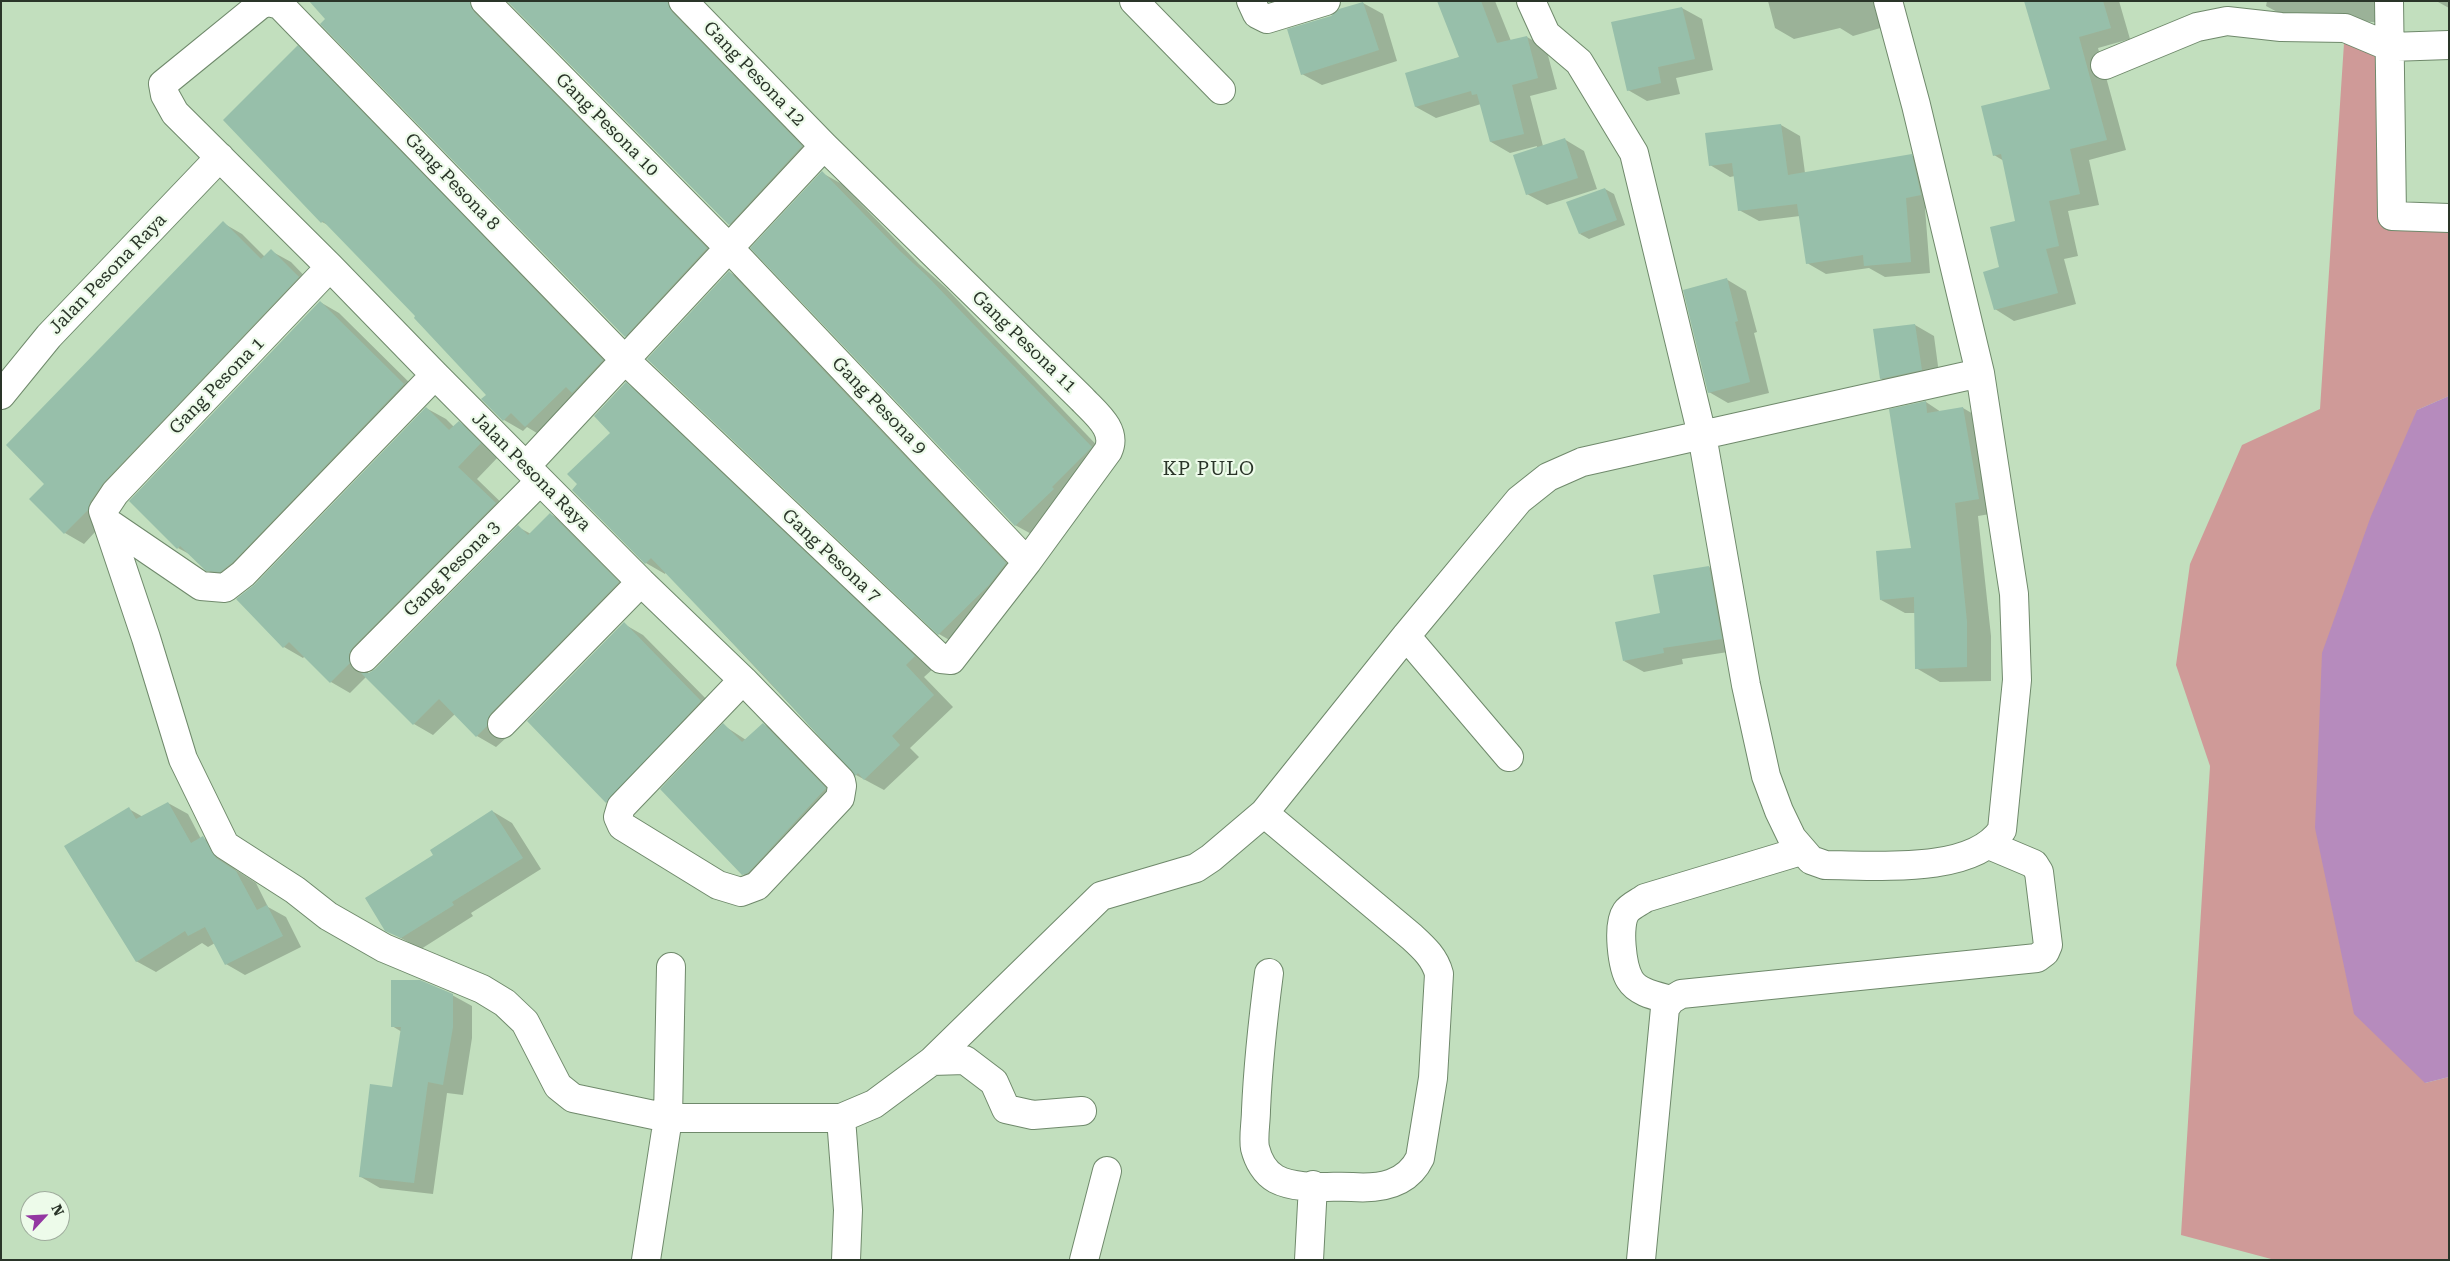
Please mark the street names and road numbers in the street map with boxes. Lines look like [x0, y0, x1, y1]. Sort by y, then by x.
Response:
street label: Gang Pesona 12 [699, 17, 809, 131]
street label: Gang Pesona 10 [551, 69, 663, 181]
street label: Gang Pesona 8 [400, 129, 504, 235]
street label: Jalan Pesona Raya [45, 209, 171, 339]
street label: Gang Pesona 11 [967, 287, 1081, 397]
street label: Gang Pesona 1 [165, 333, 269, 439]
street label: Gang Pesona 9 [827, 353, 931, 459]
street label: Jalan Pesona Raya [467, 408, 595, 536]
street label: Gang Pesona 7 [777, 505, 885, 607]
street label: Gang Pesona 3 [399, 516, 505, 622]

